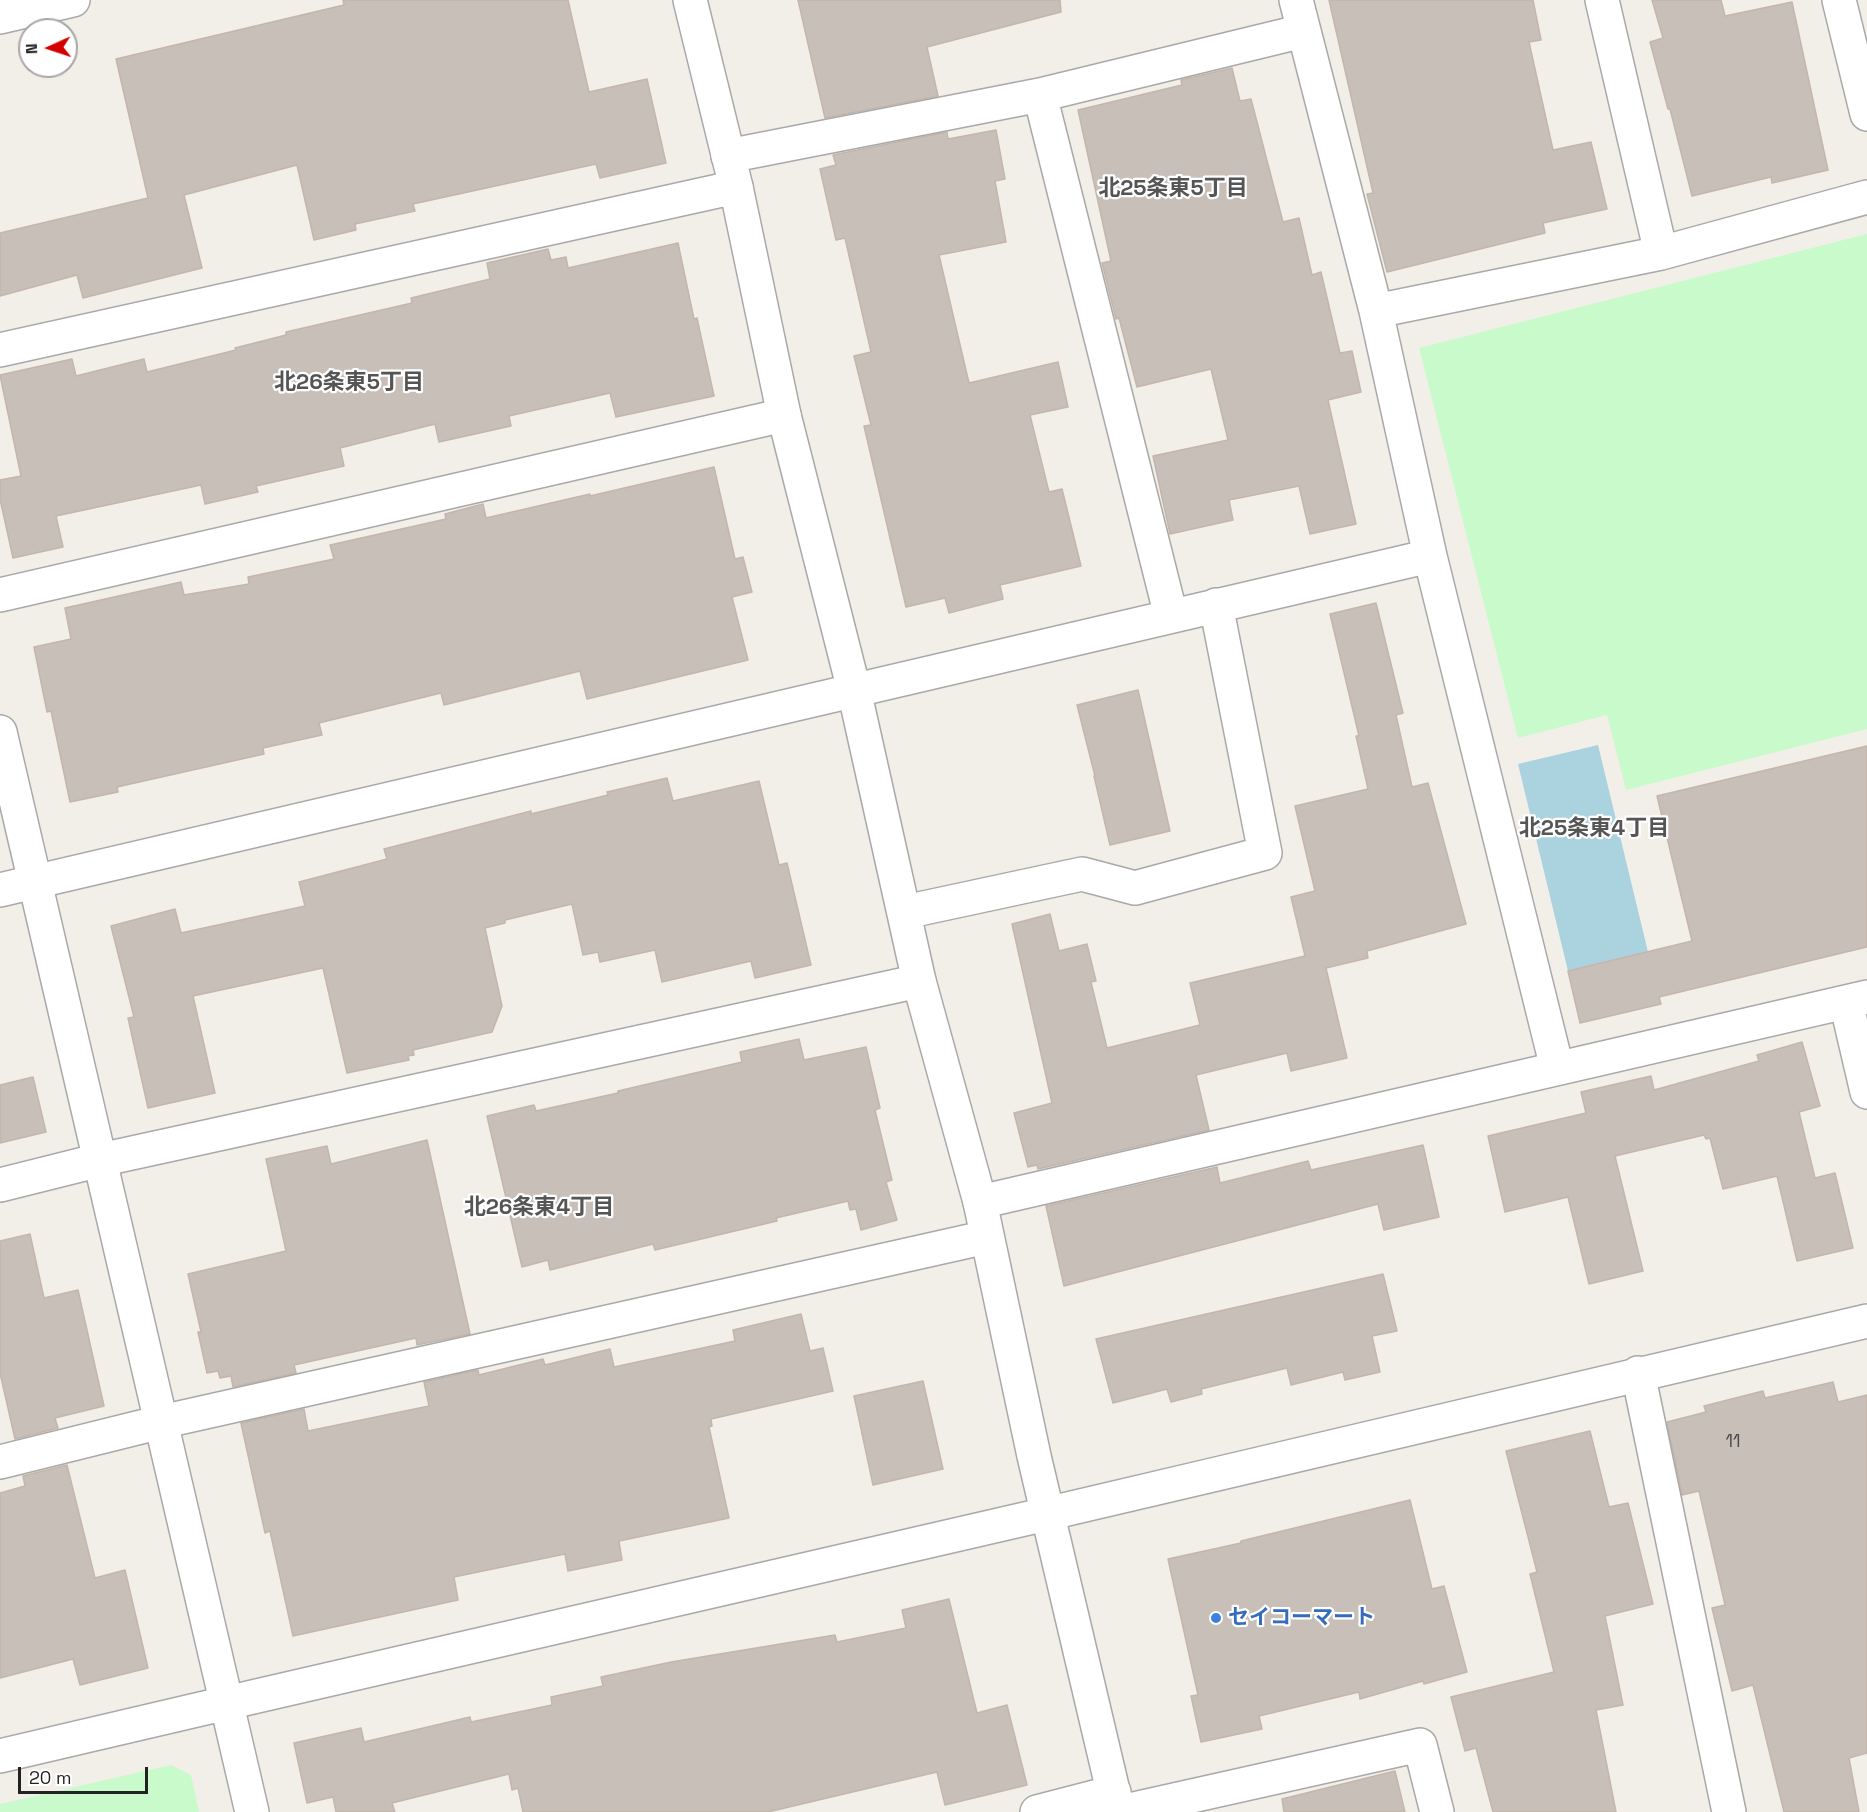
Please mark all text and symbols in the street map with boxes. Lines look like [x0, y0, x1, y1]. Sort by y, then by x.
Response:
north arrow [18, 18, 78, 78]
text: N [21, 43, 42, 55]
district label: 北25条東5丁目 [1098, 176, 1248, 202]
district label: 北26条東5丁目 [274, 370, 424, 396]
district label: 北25条東4丁目 [1519, 816, 1669, 842]
district label: 北26条東4丁目 [464, 1195, 614, 1221]
house number: 11 [1725, 1431, 1741, 1453]
place label: セイコーマート [1228, 1605, 1375, 1631]
marker: セイコーマート [1209, 1611, 1223, 1625]
scale bar [21, 1755, 152, 1793]
text: 20 m [29, 1766, 72, 1789]

